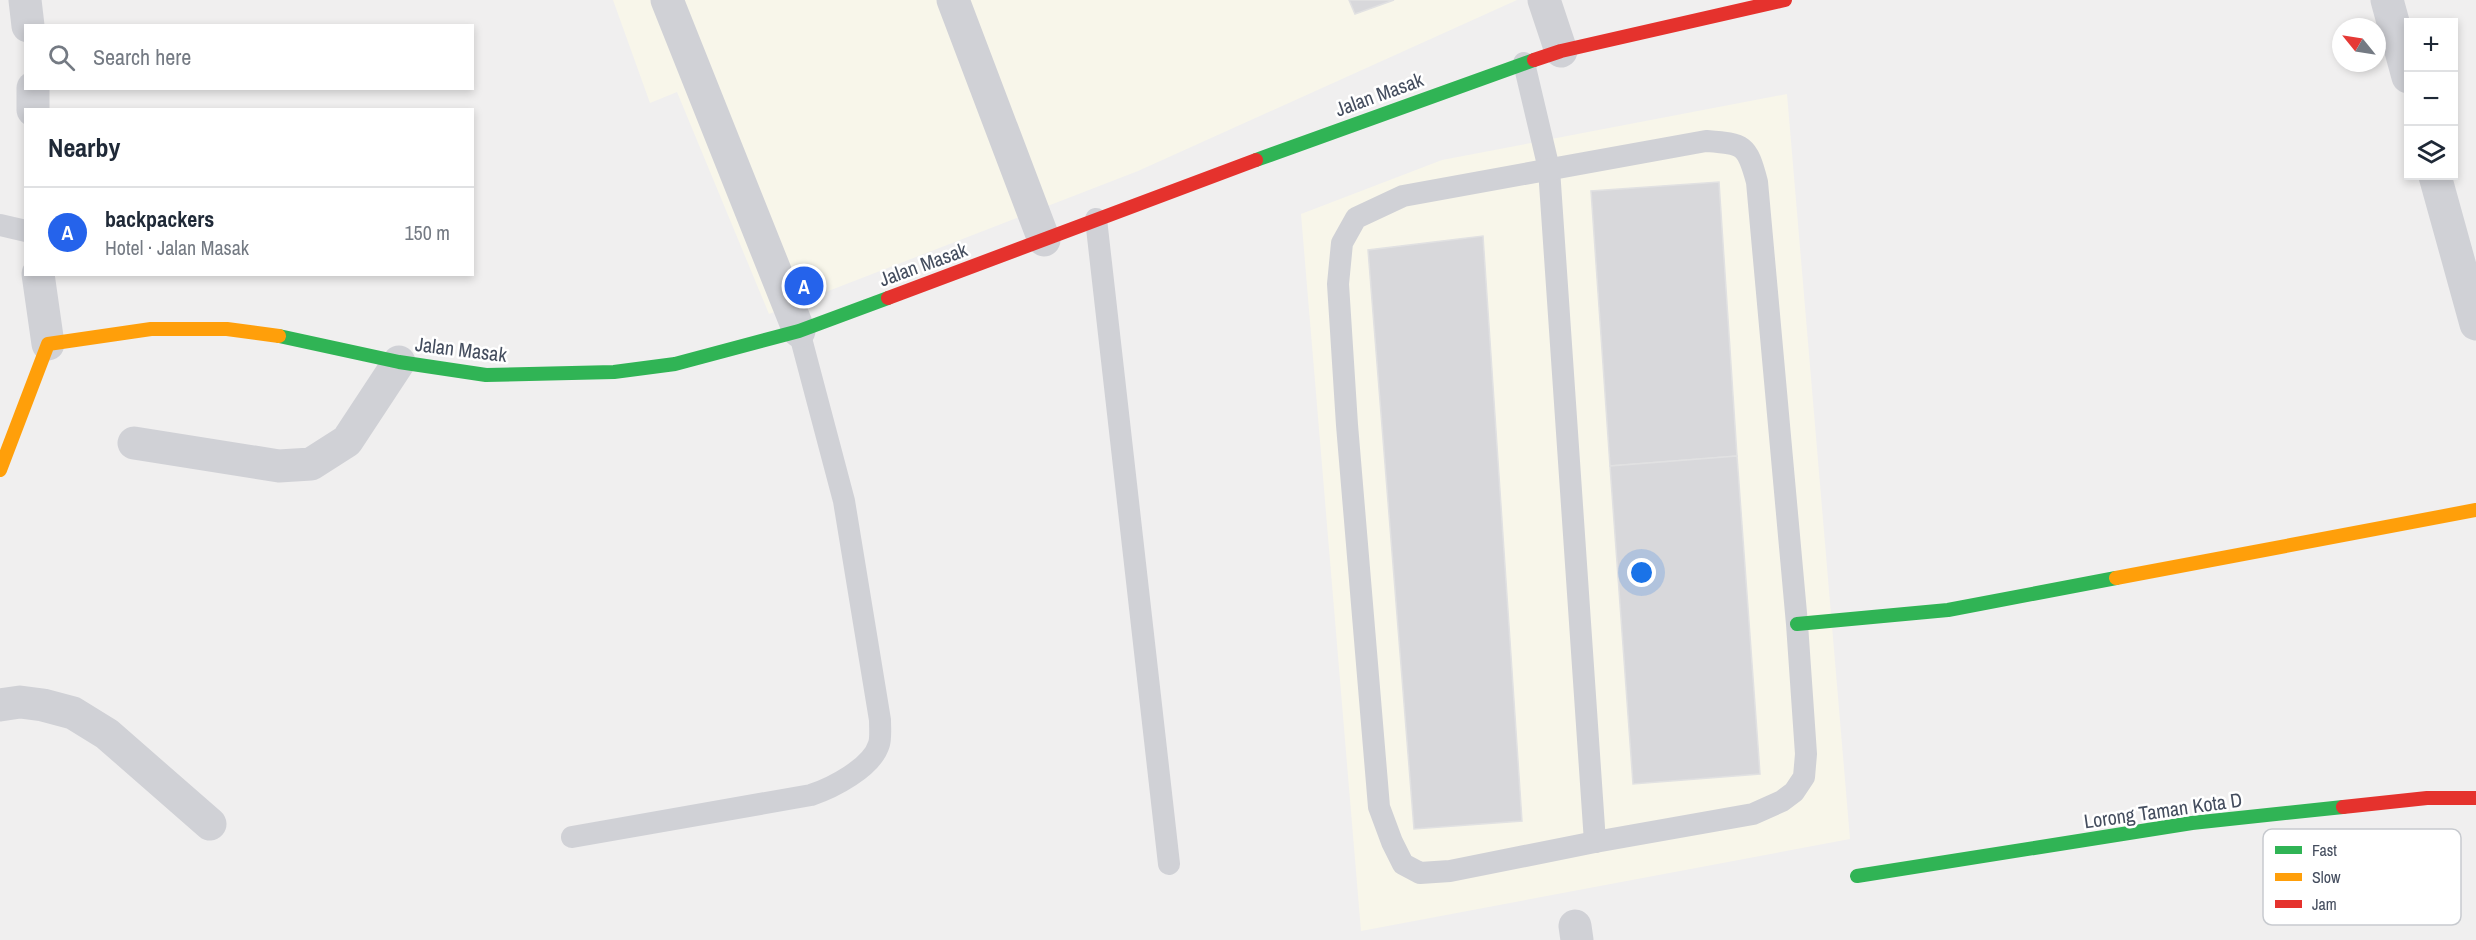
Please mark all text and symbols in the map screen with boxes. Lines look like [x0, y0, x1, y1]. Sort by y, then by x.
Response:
north arrow [2332, 18, 2386, 72]
map controls [2404, 18, 2458, 180]
button: + [2404, 18, 2458, 72]
search box [24, 24, 474, 90]
icon: search [45, 41, 78, 74]
text: Search here [93, 42, 191, 72]
street label: Jalan Masak [1331, 65, 1428, 122]
button: − [2404, 72, 2458, 126]
button: layers [2404, 126, 2458, 180]
text: Nearby [48, 130, 120, 165]
text: backpackers [105, 204, 214, 234]
text: A [62, 219, 73, 246]
text: 150 m [404, 219, 450, 246]
text: Hotel · Jalan Masak [105, 234, 249, 261]
street label: Jalan Masak [875, 235, 972, 292]
pin: A [784, 264, 824, 308]
street label: Jalan Masak [414, 330, 509, 368]
your location [1627, 558, 1656, 587]
street label: Lorong Taman Kota D [2082, 786, 2244, 834]
legend [2263, 829, 2461, 925]
text: Fast [2312, 839, 2337, 861]
text: Slow [2312, 866, 2341, 888]
text: Jam [2312, 893, 2337, 915]

